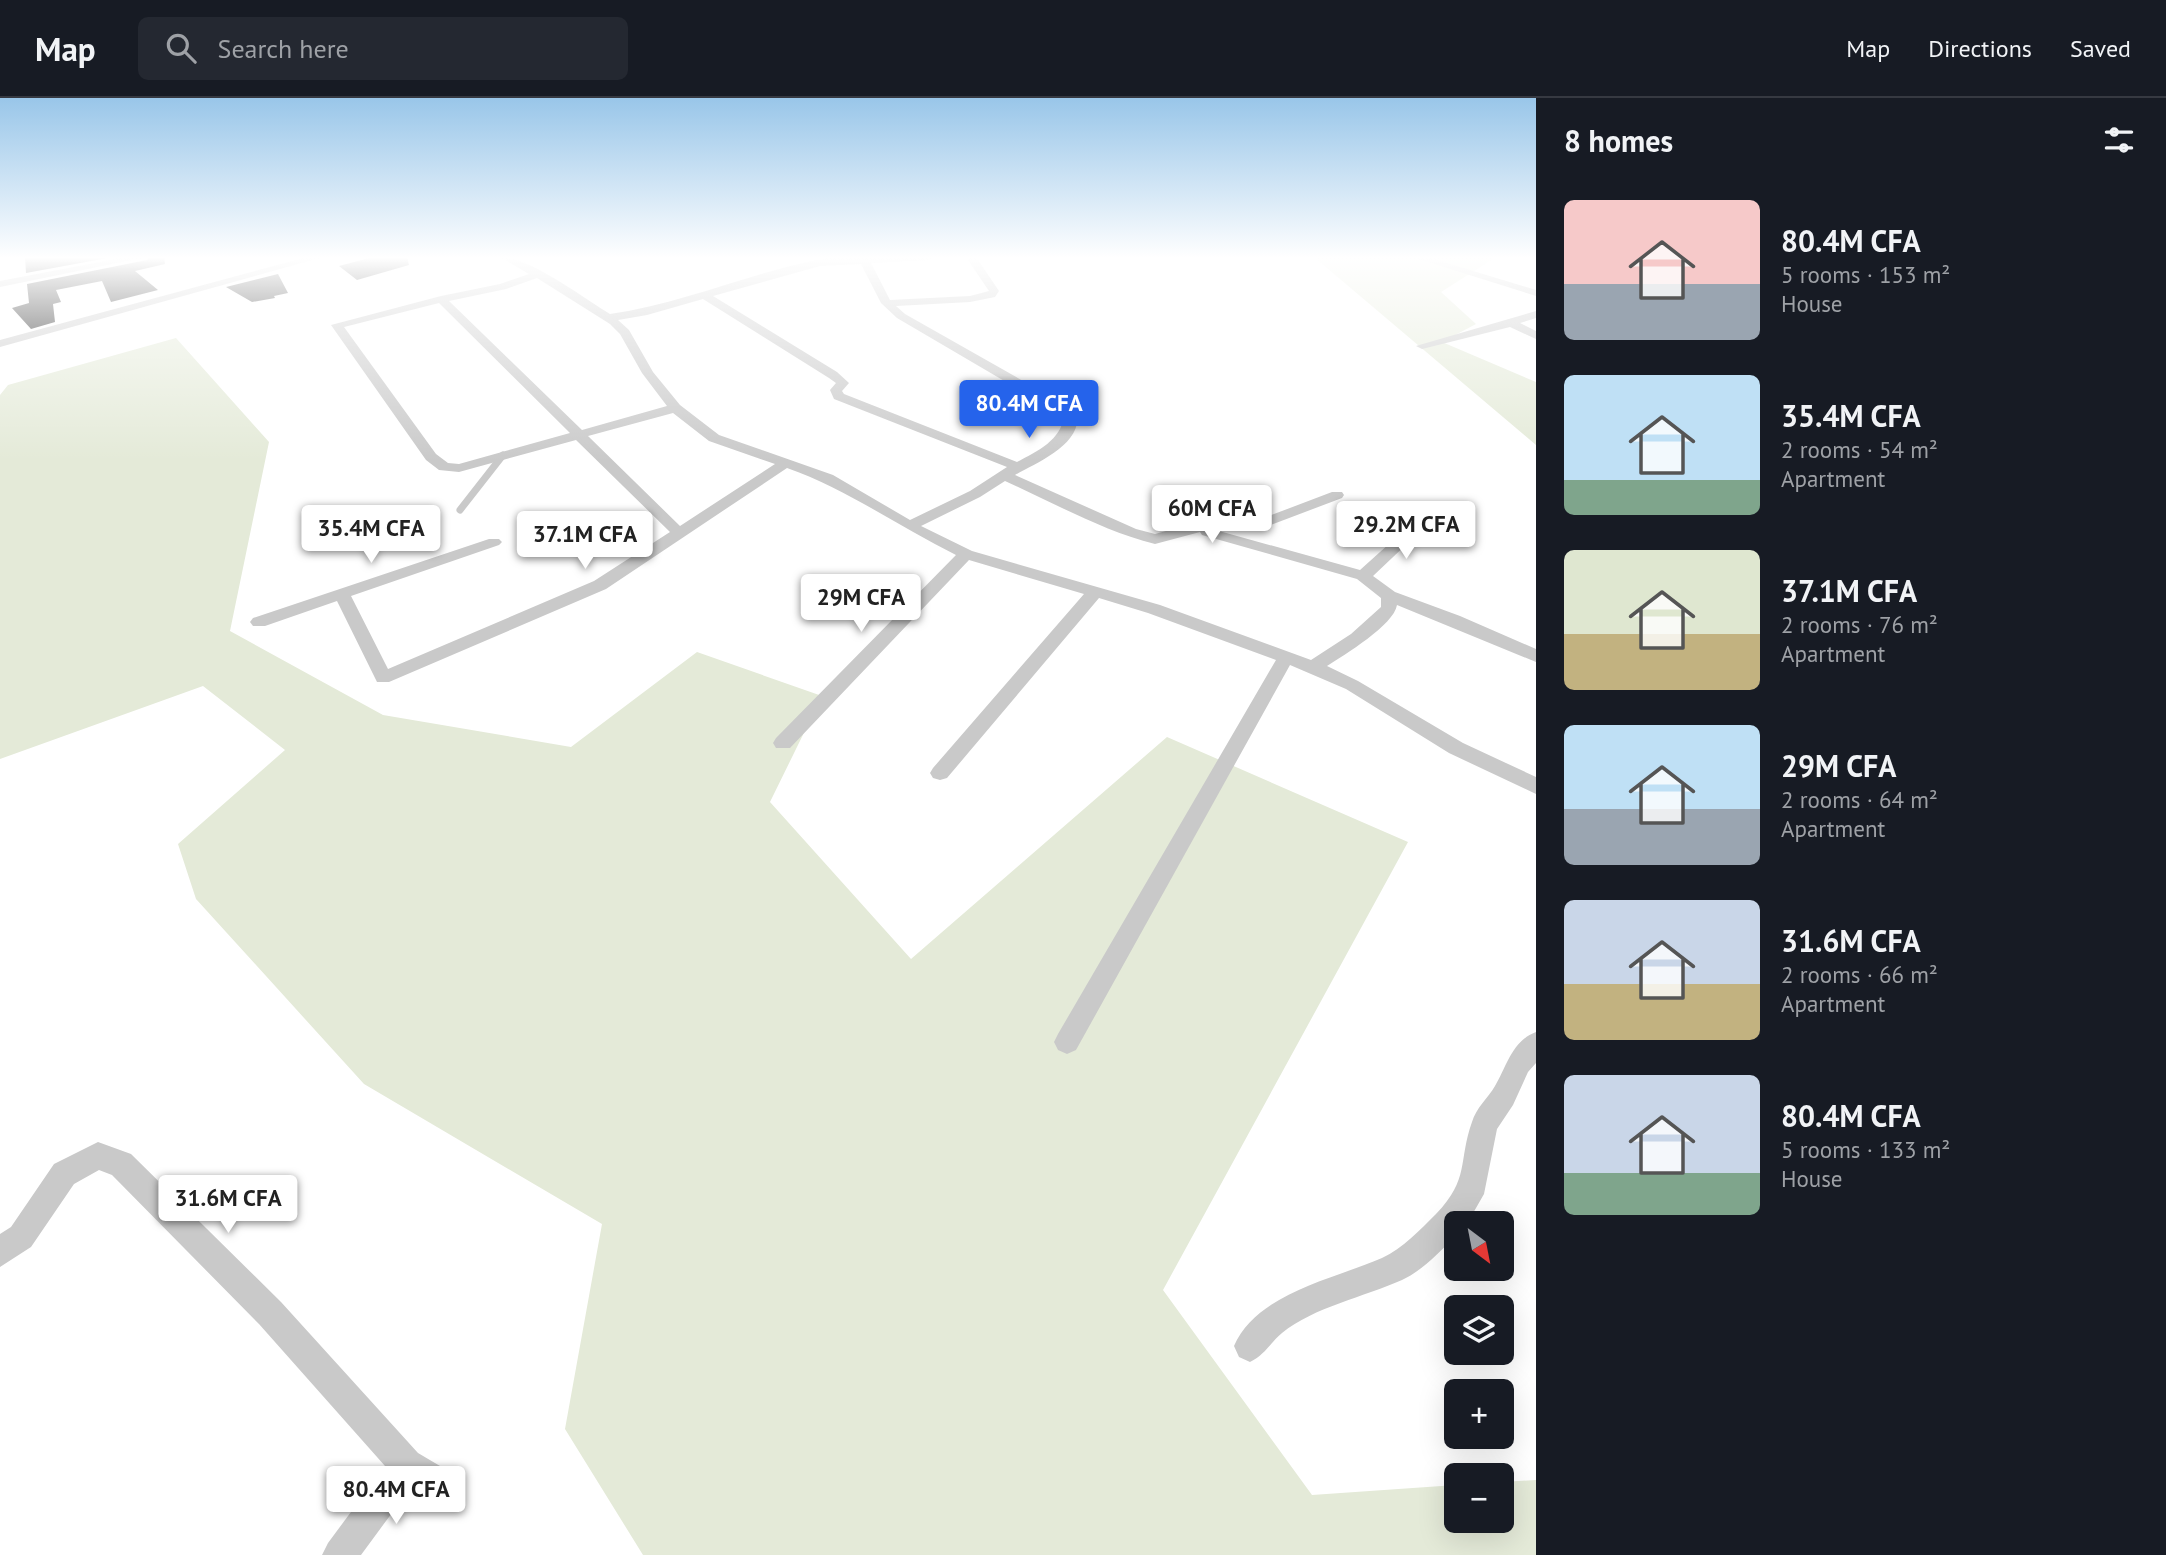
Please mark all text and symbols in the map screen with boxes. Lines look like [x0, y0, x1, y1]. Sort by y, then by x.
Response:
search box [138, 17, 628, 80]
text: Map [35, 27, 96, 70]
icon: search [162, 29, 200, 67]
text: Search here [218, 32, 349, 65]
text: Map [1846, 33, 1890, 64]
text: Directions [1928, 33, 2032, 64]
text: Saved [2070, 33, 2131, 64]
text: 8 homes [1564, 121, 1673, 160]
icon: filters [2100, 121, 2138, 159]
text: 80.4M CFA [1781, 221, 1921, 260]
icon: home [1620, 228, 1704, 312]
text: 5 rooms · 153 m² [1781, 260, 1950, 289]
text: House [1781, 289, 1843, 318]
pin: 80.4M CFA [949, 380, 1109, 440]
text: 80.4M CFA [975, 388, 1083, 417]
text: 35.4M CFA [1781, 396, 1921, 435]
icon: home [1620, 403, 1704, 487]
text: 2 rooms · 54 m² [1781, 435, 1938, 464]
text: Apartment [1781, 464, 1885, 493]
pin: 60M CFA [1147, 486, 1277, 545]
text: 60M CFA [1168, 493, 1256, 522]
pin: 29.2M CFA [1326, 502, 1486, 561]
pin: 35.4M CFA [291, 505, 451, 565]
text: 29.2M CFA [1352, 509, 1460, 538]
pin: 37.1M CFA [505, 512, 665, 571]
text: 35.4M CFA [317, 513, 425, 542]
text: 37.1M CFA [533, 519, 637, 548]
text: 37.1M CFA [1781, 571, 1917, 610]
pin: 29M CFA [796, 574, 926, 634]
icon: home [1620, 578, 1704, 662]
text: 29M CFA [817, 582, 905, 611]
text: 2 rooms · 76 m² [1781, 610, 1938, 639]
text: Apartment [1781, 639, 1885, 668]
text: 29M CFA [1781, 746, 1896, 785]
icon: home [1620, 753, 1704, 837]
text: 2 rooms · 64 m² [1781, 785, 1938, 814]
text: Apartment [1781, 814, 1885, 843]
text: 31.6M CFA [1781, 921, 1921, 960]
icon: home [1620, 928, 1704, 1012]
text: 2 rooms · 66 m² [1781, 960, 1938, 989]
text: Apartment [1781, 989, 1885, 1018]
text: 80.4M CFA [1781, 1096, 1921, 1135]
icon: home [1620, 1103, 1704, 1187]
text: 5 rooms · 133 m² [1781, 1135, 1950, 1164]
text: House [1781, 1164, 1843, 1193]
pin: 31.6M CFA [148, 1176, 308, 1235]
text: 31.6M CFA [174, 1183, 282, 1212]
north arrow [1444, 1211, 1514, 1281]
map controls [1444, 1211, 1514, 1533]
button: layers [1444, 1295, 1514, 1365]
button: + [1444, 1379, 1514, 1449]
button: − [1444, 1463, 1514, 1533]
pin: 80.4M CFA [316, 1466, 476, 1526]
text: 80.4M CFA [342, 1474, 450, 1503]

